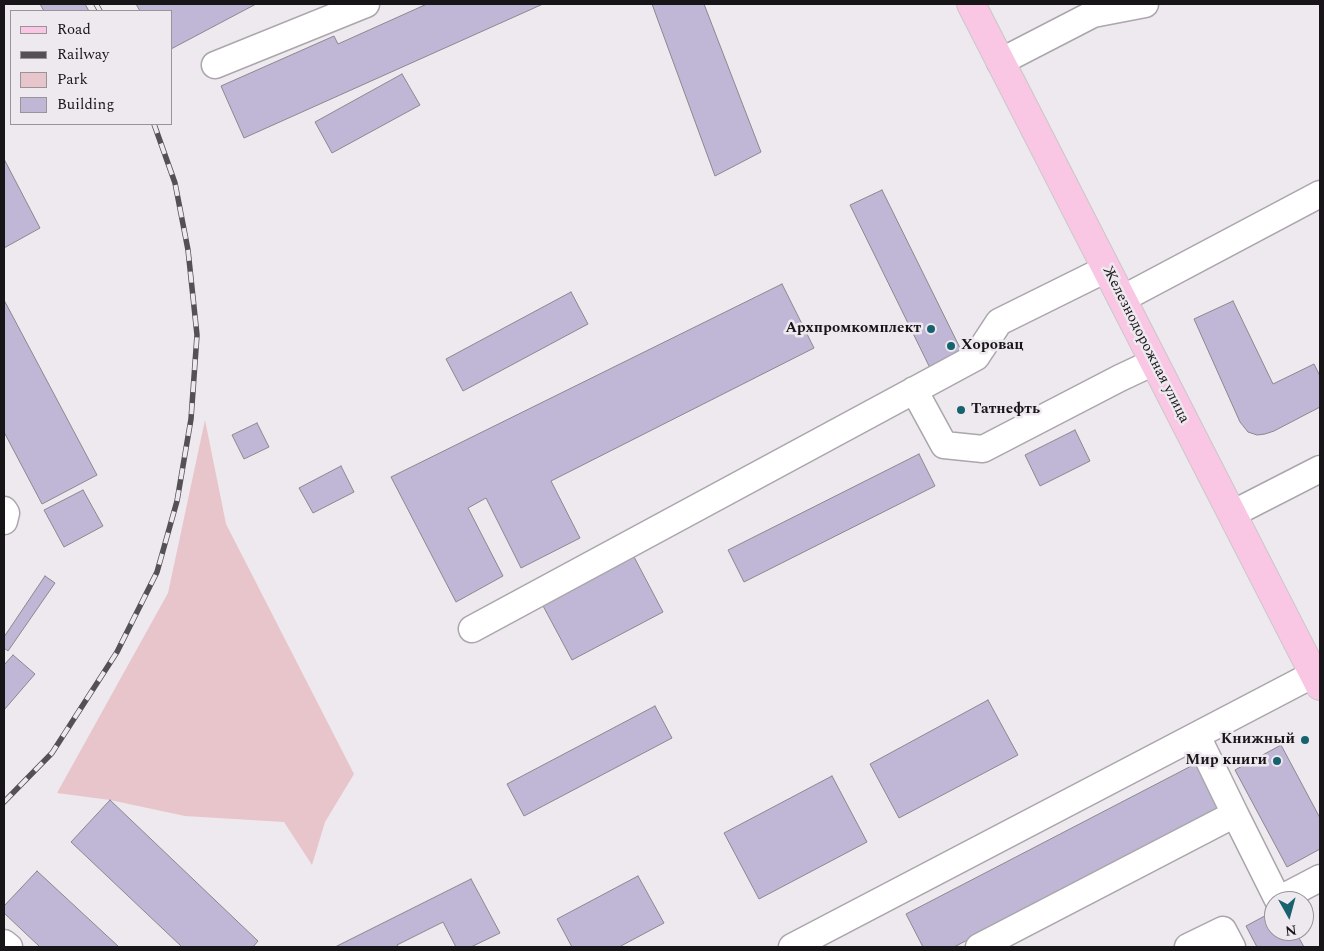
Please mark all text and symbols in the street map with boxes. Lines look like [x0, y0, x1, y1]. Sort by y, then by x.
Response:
legend [10, 10, 172, 125]
text: Road [57, 18, 91, 41]
text: Railway [57, 43, 109, 66]
text: Park [57, 68, 88, 91]
text: Building [57, 93, 114, 116]
street label: Железнодорожная улица [1098, 263, 1192, 427]
place label: Архпромкомплект [786, 320, 921, 338]
marker: Архпромкомплект [925, 323, 937, 335]
place label: Хоровац [961, 337, 1024, 355]
marker: Хоровац [945, 340, 957, 352]
place label: Татнефть [971, 401, 1040, 419]
marker: Татнефть [955, 404, 967, 416]
place label: Книжный [1221, 731, 1295, 749]
marker: Книжный [1299, 734, 1311, 746]
place label: Мир книги [1185, 752, 1267, 770]
marker: Мир книги [1271, 755, 1283, 767]
north arrow [1264, 891, 1314, 941]
text: N [1284, 919, 1298, 942]

